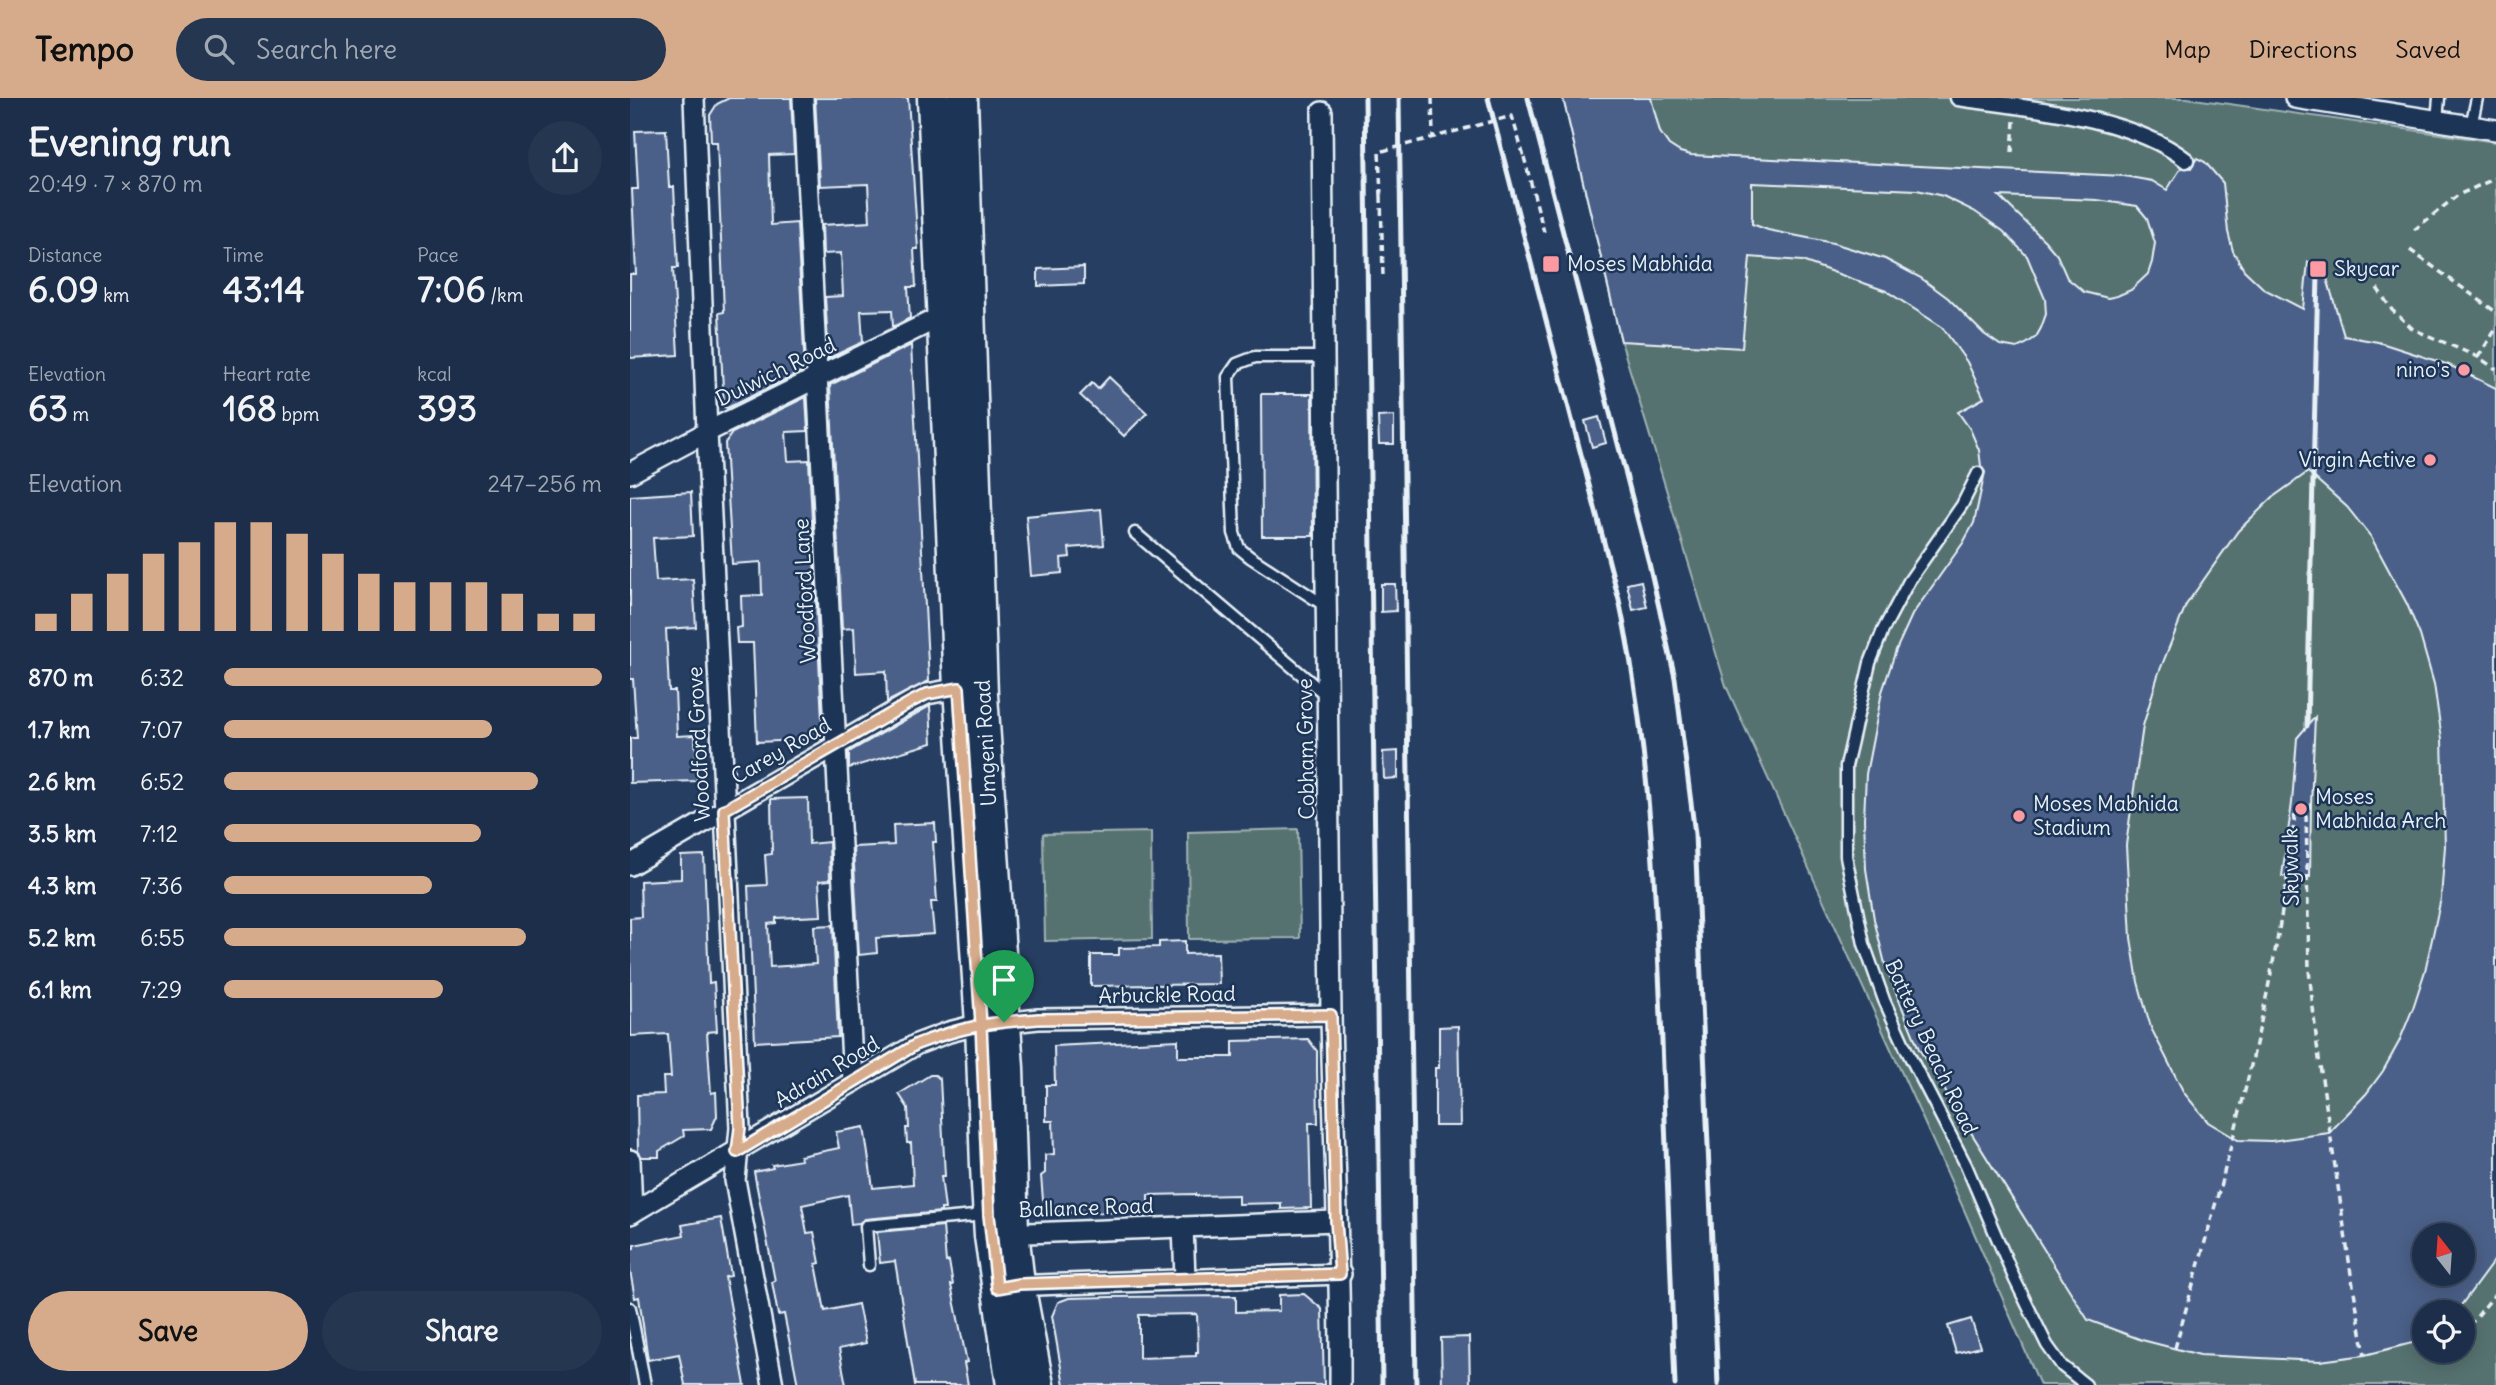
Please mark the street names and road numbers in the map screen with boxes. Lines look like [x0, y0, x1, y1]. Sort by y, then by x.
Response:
street label: Dulwich Road [711, 331, 840, 412]
street label: Woodford Lane [787, 518, 822, 664]
street label: Woodford Grove [681, 666, 716, 822]
street label: Cobham Grove [1291, 678, 1320, 820]
street label: Umgeni Road [969, 679, 1002, 807]
street label: Carey Road [726, 711, 836, 790]
street label: Skywalk [2276, 828, 2305, 906]
street label: Battery Beach Road [1879, 955, 1984, 1139]
street label: Arbuckle Road [1098, 980, 1236, 1009]
street label: Adrain Road [770, 1030, 884, 1113]
street label: Ballance Road [1018, 1192, 1154, 1223]

